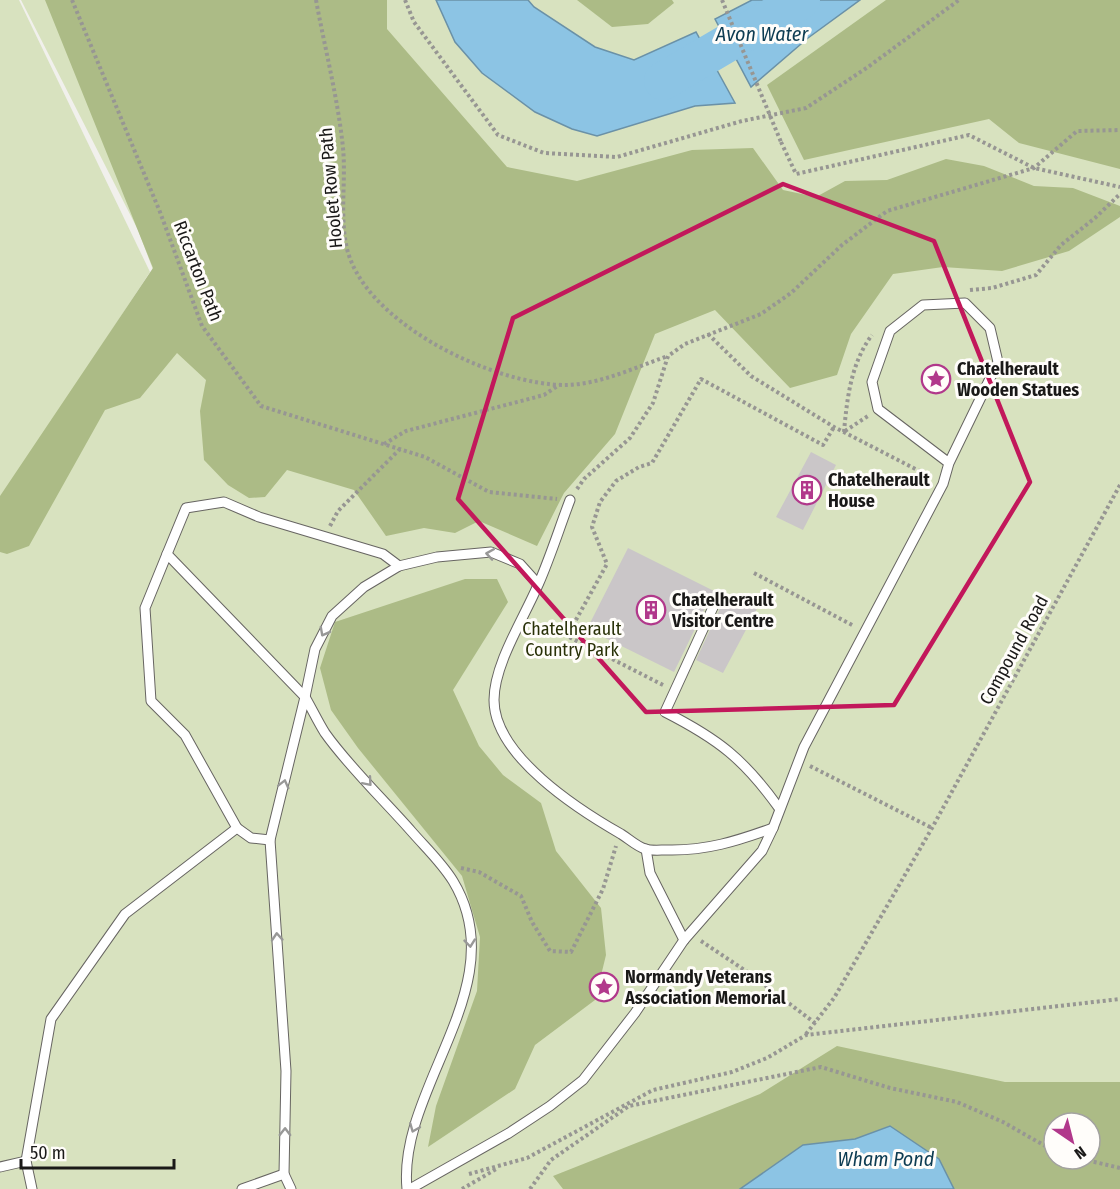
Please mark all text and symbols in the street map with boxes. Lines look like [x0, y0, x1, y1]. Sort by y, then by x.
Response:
water label: Avon Water [715, 22, 809, 46]
street label: Hoolet Row Path [315, 127, 347, 249]
street label: Riccarton Path [169, 218, 227, 324]
place label: Chatelherault Wooden Statues [957, 358, 1079, 401]
place icon: Chatelherault Wooden Statues [920, 363, 952, 395]
place label: Chatelherault House [828, 469, 931, 512]
building icon: Chatelherault House [791, 474, 823, 506]
one-way arrow [485, 549, 495, 561]
place label: Chatelherault Visitor Centre [671, 589, 775, 632]
street label: Compound Road [975, 592, 1053, 708]
building icon: Chatelherault Visitor Centre [635, 594, 667, 626]
park label: Chatelherault Country Park [522, 618, 622, 661]
one-way arrow [320, 625, 331, 636]
one-way arrow [361, 775, 372, 786]
one-way arrow [277, 779, 290, 789]
one-way arrow [271, 933, 284, 942]
one-way arrow [463, 938, 476, 947]
place label: Normandy Veterans Association Memorial [624, 966, 786, 1009]
place icon: Normandy Veterans Association Memorial [588, 971, 620, 1003]
north arrow [1042, 1111, 1102, 1171]
one-way arrow [409, 1122, 421, 1133]
one-way arrow [278, 1128, 291, 1137]
scale bar [21, 1132, 174, 1170]
text: 50 m [30, 1142, 66, 1164]
text: N [1071, 1142, 1090, 1163]
water label: Wham Pond [838, 1147, 935, 1171]

